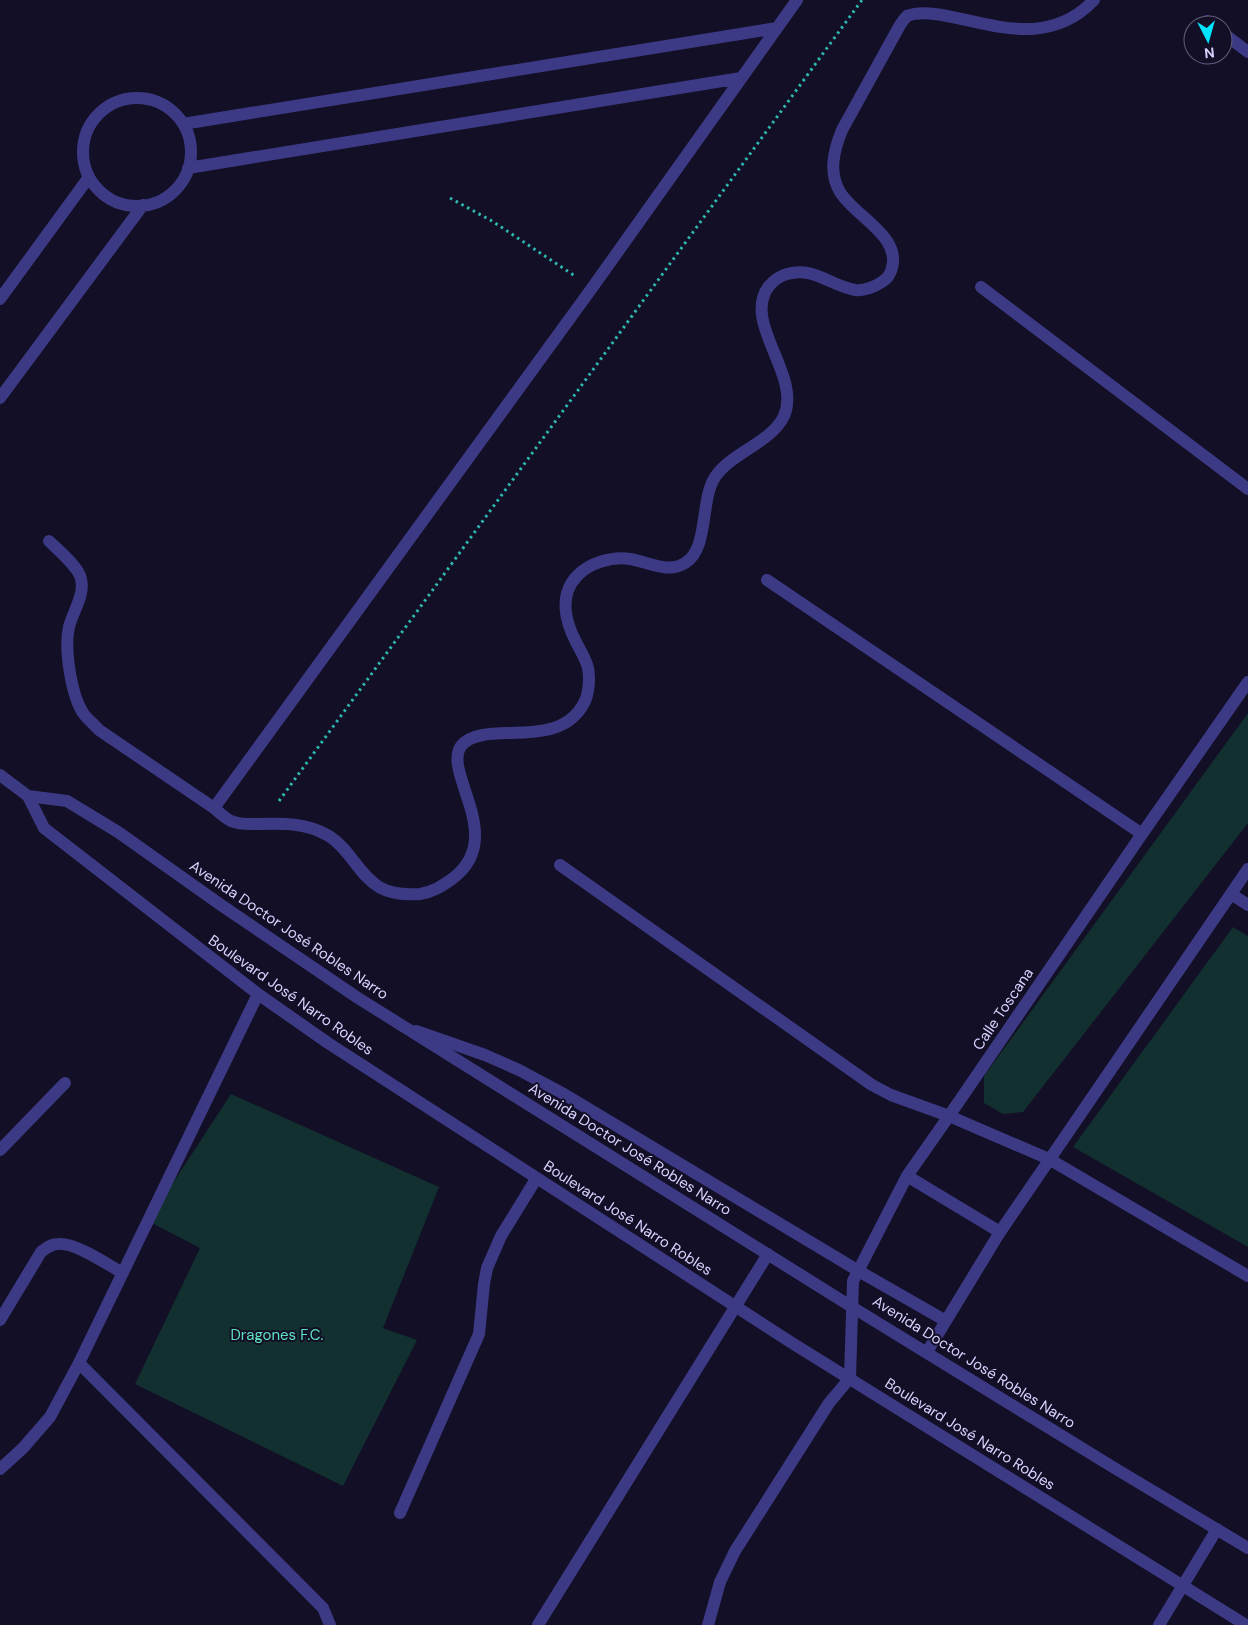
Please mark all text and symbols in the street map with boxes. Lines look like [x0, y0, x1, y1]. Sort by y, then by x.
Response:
north arrow [1183, 15, 1233, 65]
text: N [1203, 43, 1215, 62]
street label: Avenida Doctor José Robles Narro [186, 856, 392, 1004]
street label: Boulevard José Narro Robles [204, 930, 378, 1060]
street label: Calle Toscana [968, 964, 1038, 1054]
street label: Avenida Doctor José Robles Narro [525, 1078, 735, 1220]
street label: Boulevard José Narro Robles [540, 1156, 716, 1280]
street label: Avenida Doctor José Robles Narro [869, 1291, 1079, 1433]
park label: Dragones F.C. [230, 1325, 324, 1345]
street label: Boulevard José Narro Robles [881, 1373, 1059, 1495]

